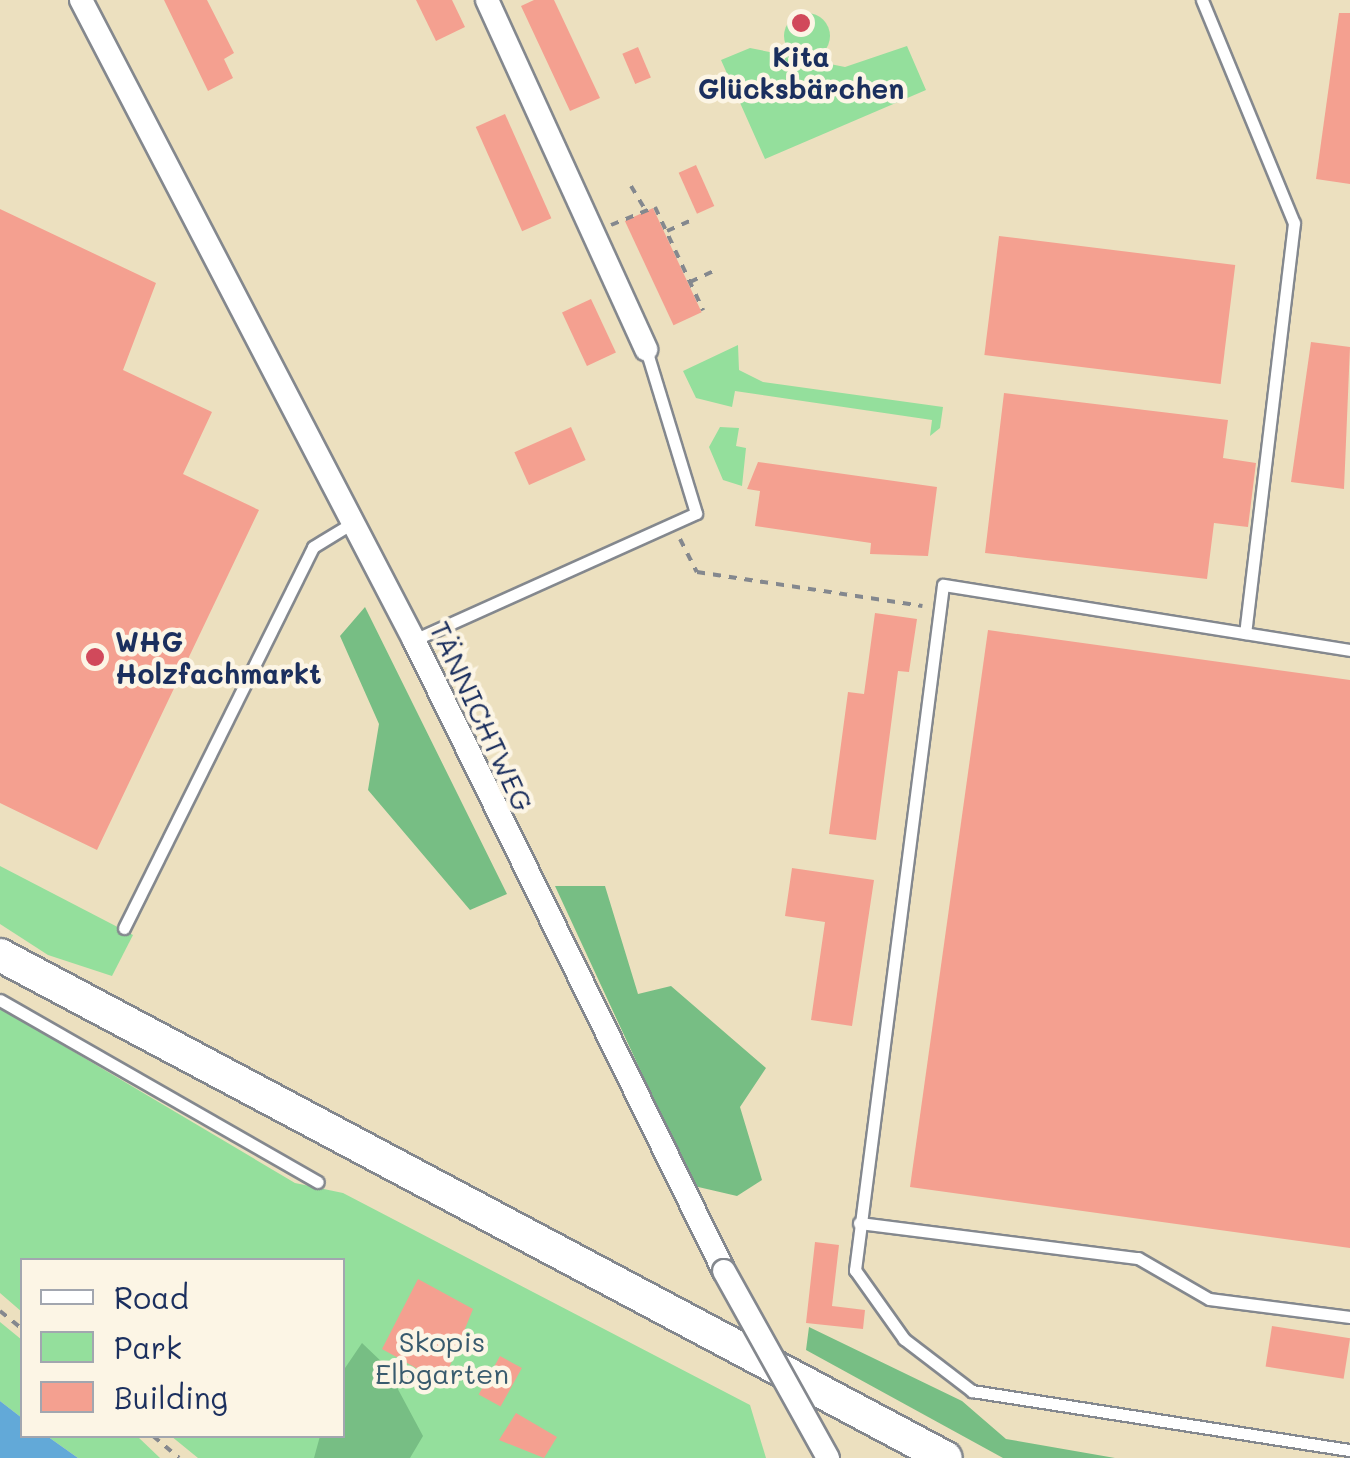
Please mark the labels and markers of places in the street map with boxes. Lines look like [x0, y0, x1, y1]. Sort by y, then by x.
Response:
marker: Kita Glücksbärchen [790, 12, 812, 34]
place label: Kita Glücksbärchen [698, 39, 904, 105]
place label: WHG Holzfachmarkt [115, 624, 322, 690]
marker: WHG Holzfachmarkt [84, 646, 106, 668]

